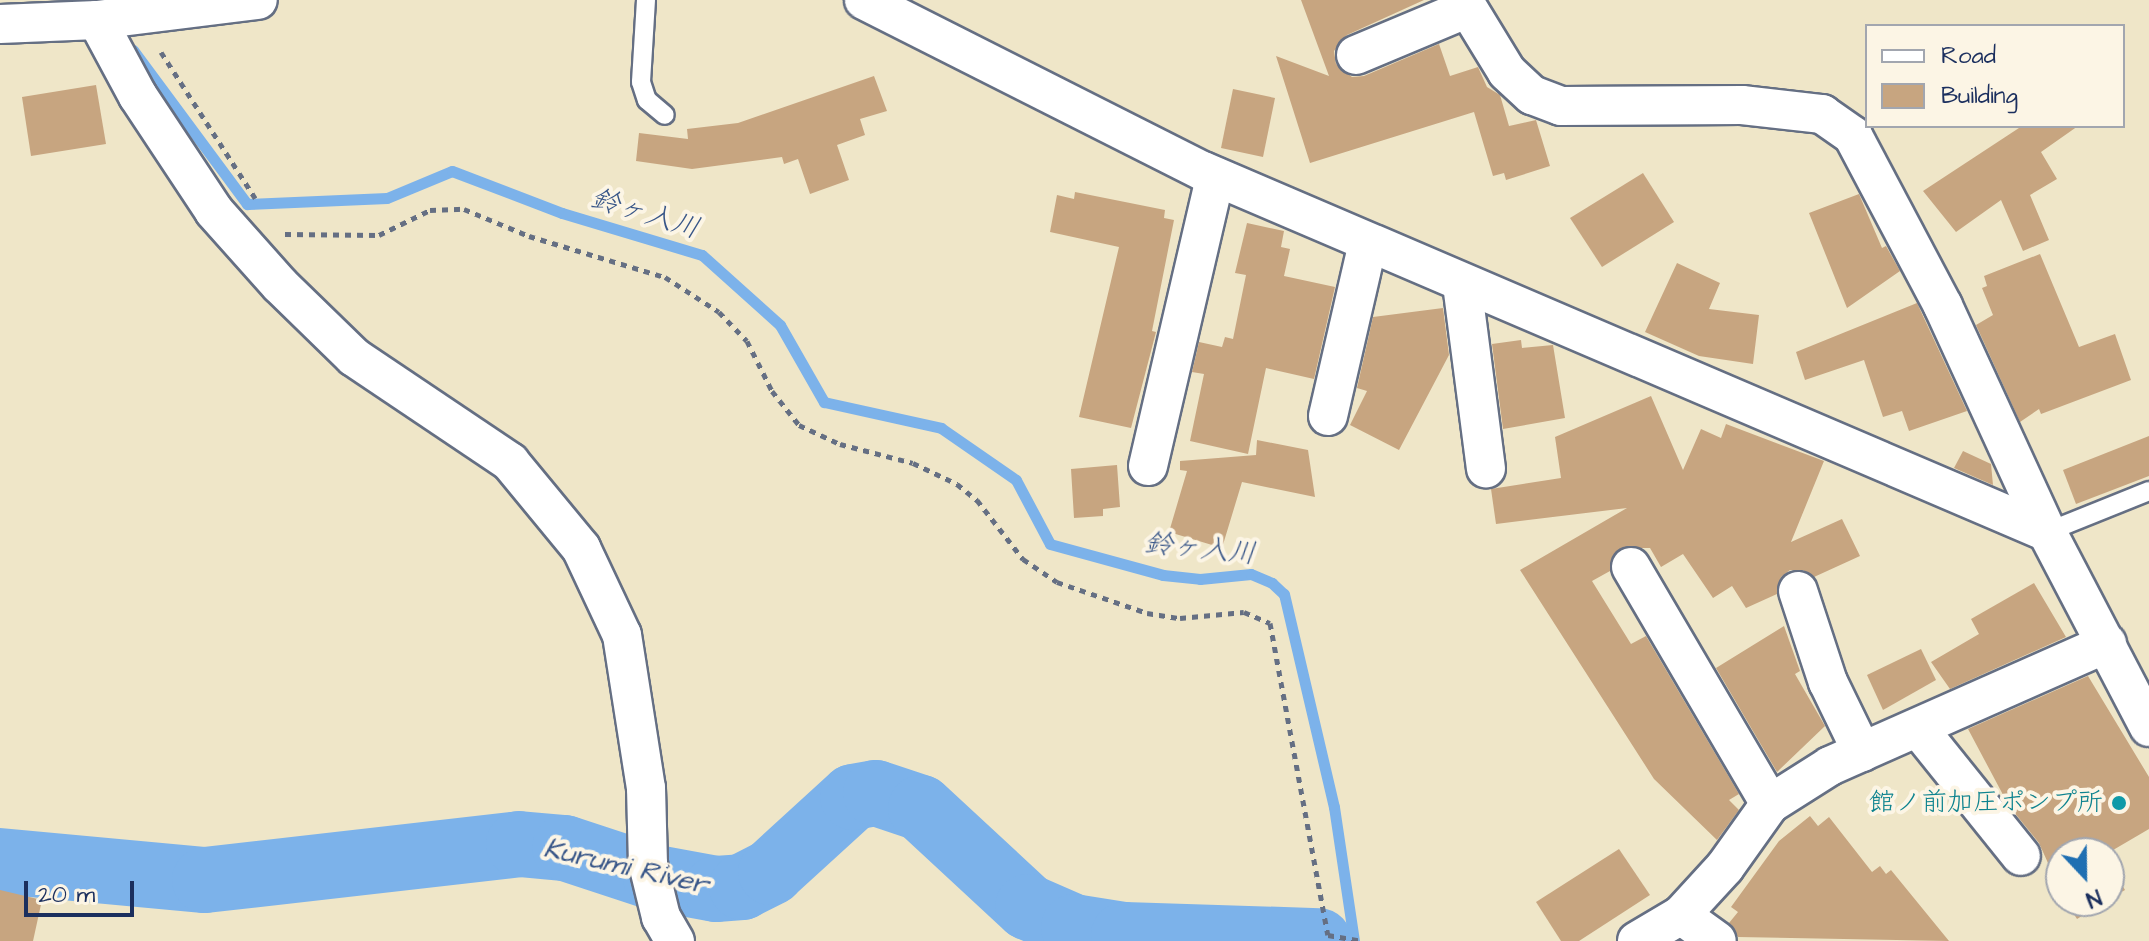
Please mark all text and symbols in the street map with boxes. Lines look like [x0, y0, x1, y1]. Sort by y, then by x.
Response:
legend [1865, 24, 2125, 128]
text: Road [1941, 39, 1996, 73]
text: Building [1941, 79, 2018, 113]
water label: 鈴ヶ入川 [587, 182, 703, 246]
water label: 鈴ヶ入川 [1143, 526, 1257, 572]
place label: 館ノ前加圧ポンプ所 [1869, 787, 2103, 819]
marker: 館ノ前加圧ポンプ所 [2110, 794, 2128, 812]
water label: Kurumi River [541, 832, 711, 902]
north arrow [2045, 837, 2125, 917]
scale bar [28, 865, 138, 915]
text: 20 m [38, 878, 95, 912]
text: N [2081, 881, 2106, 915]

